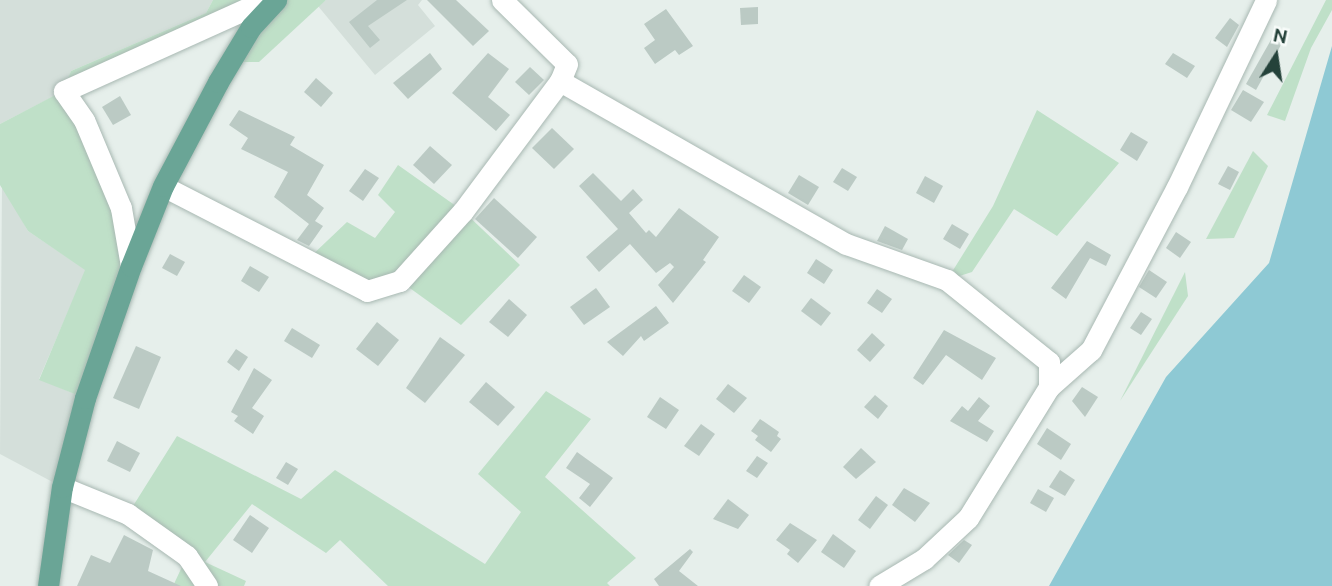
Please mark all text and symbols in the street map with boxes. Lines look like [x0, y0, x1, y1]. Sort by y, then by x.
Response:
north arrow [1241, 21, 1311, 91]
text: N [1271, 23, 1290, 48]

